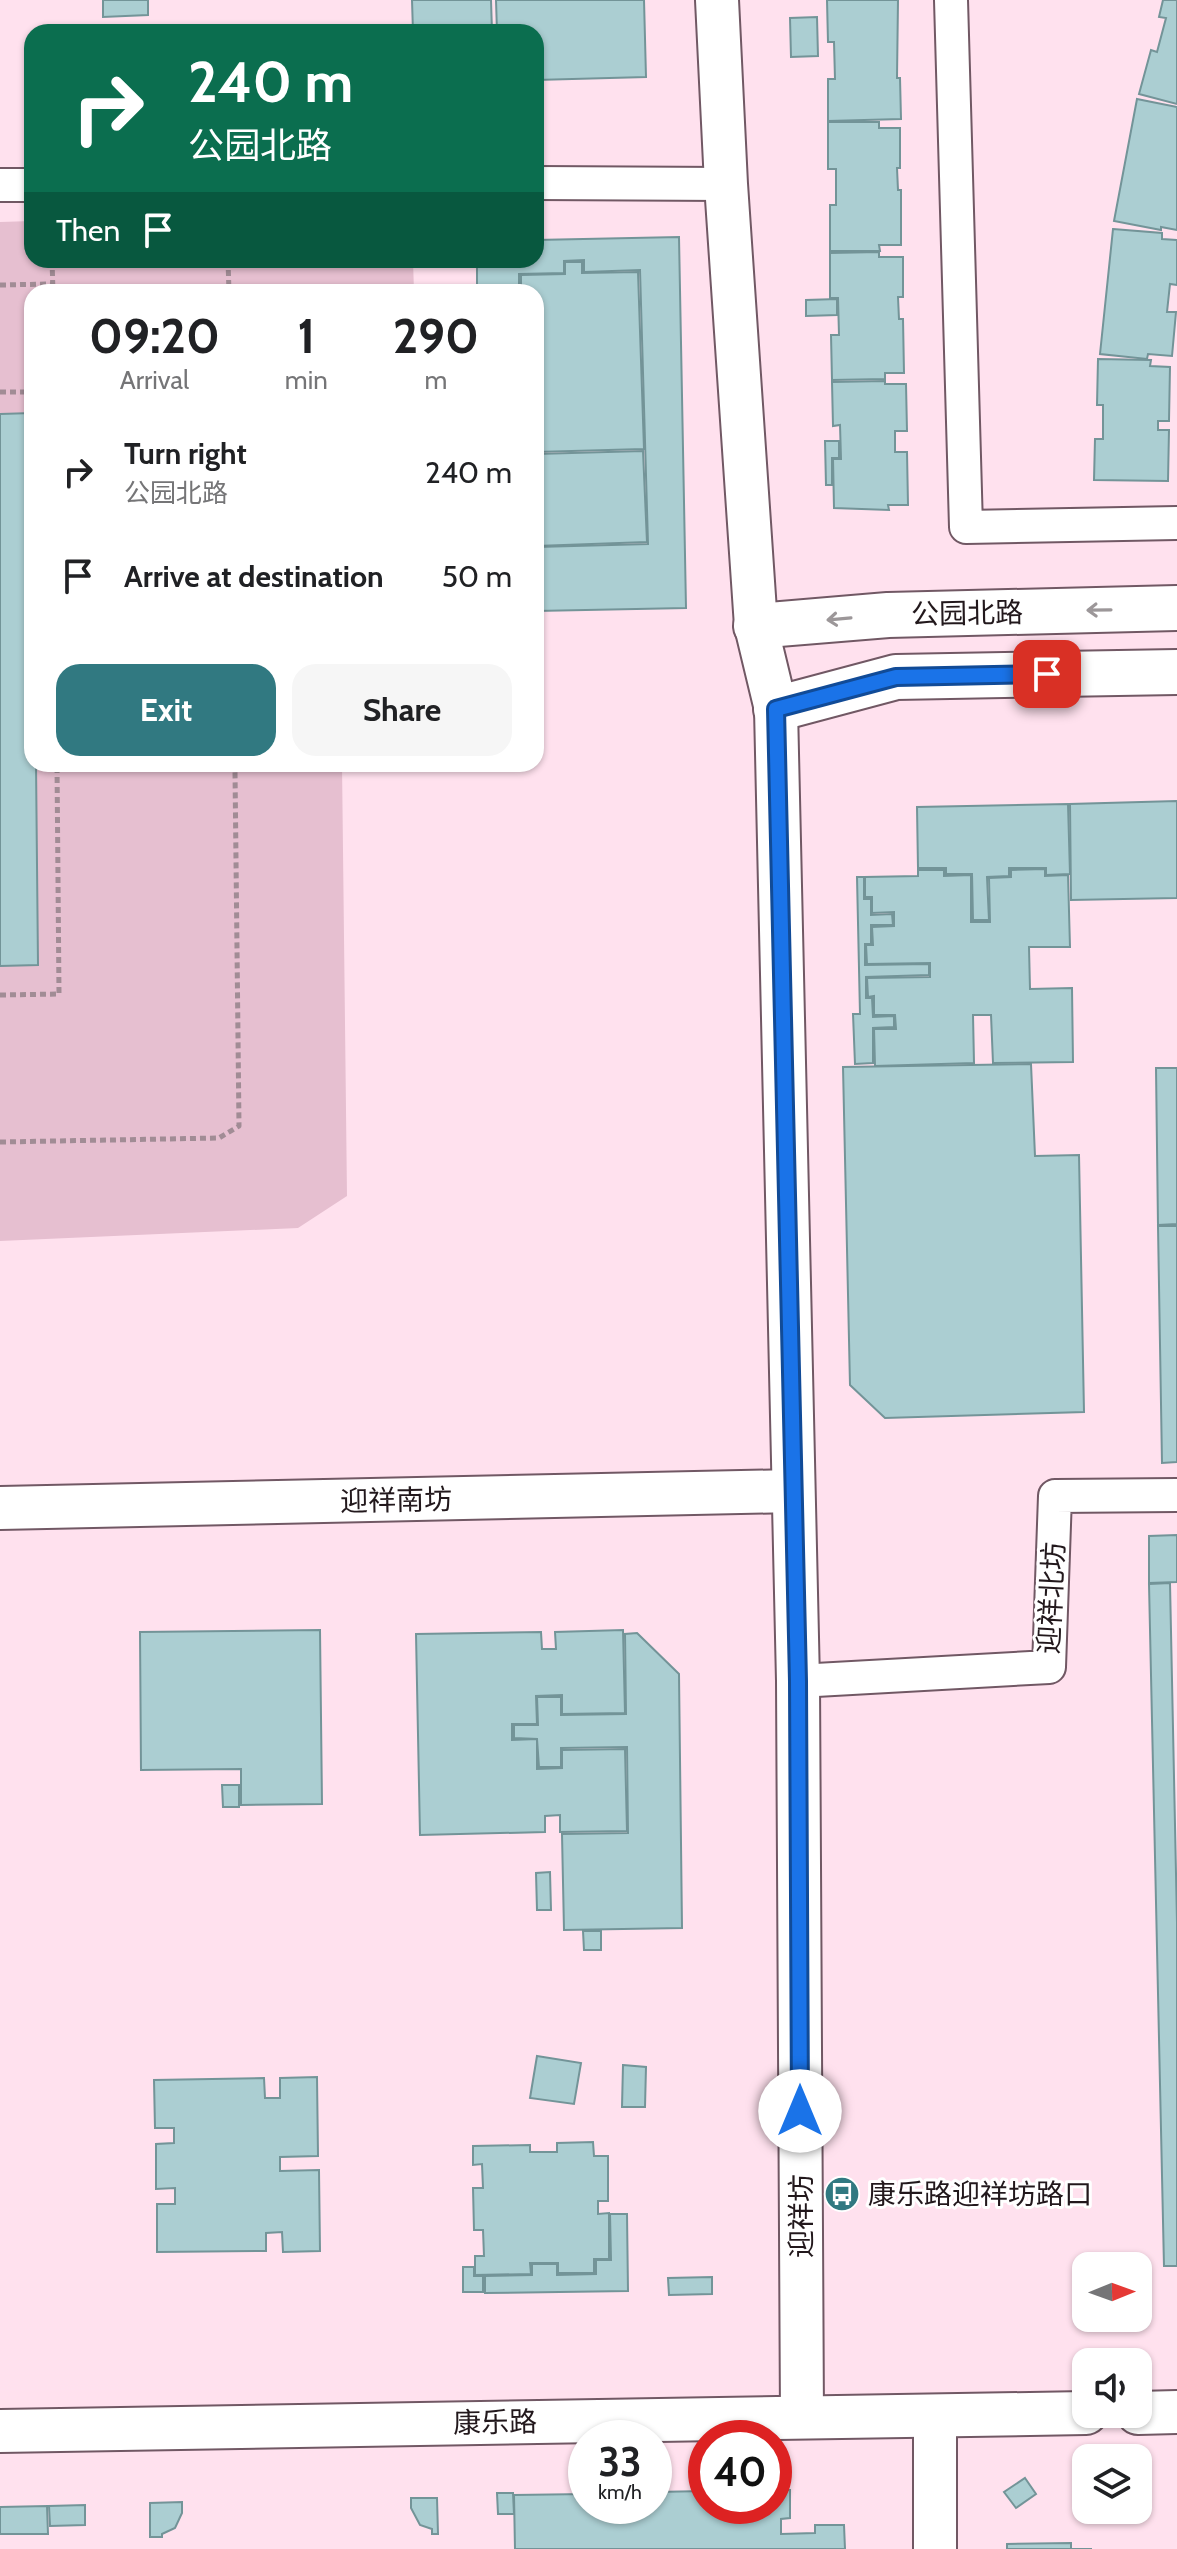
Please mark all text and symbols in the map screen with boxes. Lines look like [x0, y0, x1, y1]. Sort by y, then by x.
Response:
text: 240 m [188, 48, 353, 116]
icon: right [56, 56, 160, 160]
text: 公园北路 [188, 123, 332, 167]
icon: arrive [136, 208, 180, 252]
text: Then [56, 212, 120, 249]
text: 09:20 [89, 307, 220, 365]
text: 1 [297, 307, 315, 365]
text: 290 [393, 307, 479, 365]
text: Arrival [120, 364, 189, 396]
text: min [285, 364, 328, 396]
text: m [424, 364, 447, 396]
text: Turn right [124, 435, 247, 472]
icon: right [56, 450, 100, 494]
text: 240 m [425, 454, 512, 491]
text: 公园北路 [124, 477, 228, 509]
icon: arrive [56, 554, 100, 598]
text: Arrive at destination [124, 558, 384, 595]
text: 50 m [442, 558, 512, 595]
street label: 公园北路 [911, 595, 1023, 631]
one-way arrow [1086, 602, 1113, 617]
one-way arrow [826, 612, 853, 627]
pin [1013, 640, 1081, 708]
icon: arrive [1025, 652, 1069, 696]
button: Exit [56, 664, 276, 756]
button: Share [292, 664, 512, 756]
street label: 迎祥南坊 [340, 1482, 452, 1518]
street label: 迎祥北坊 [1031, 1541, 1071, 1655]
position arrow [758, 2069, 842, 2153]
street label: 迎祥坊 [784, 2174, 818, 2258]
bus stop icon: 康乐路迎祥坊路口 [823, 2175, 861, 2213]
place label: 康乐路迎祥坊路口 [868, 2177, 1092, 2211]
north arrow [1072, 2252, 1152, 2332]
map controls [1072, 2252, 1152, 2524]
button: sound [1072, 2348, 1152, 2428]
street label: 康乐路 [453, 2404, 537, 2440]
speed limit sign: 40 [688, 2420, 792, 2524]
text: 33 [598, 2437, 642, 2486]
button: layers [1072, 2444, 1152, 2524]
text: km/h [598, 2480, 642, 2504]

